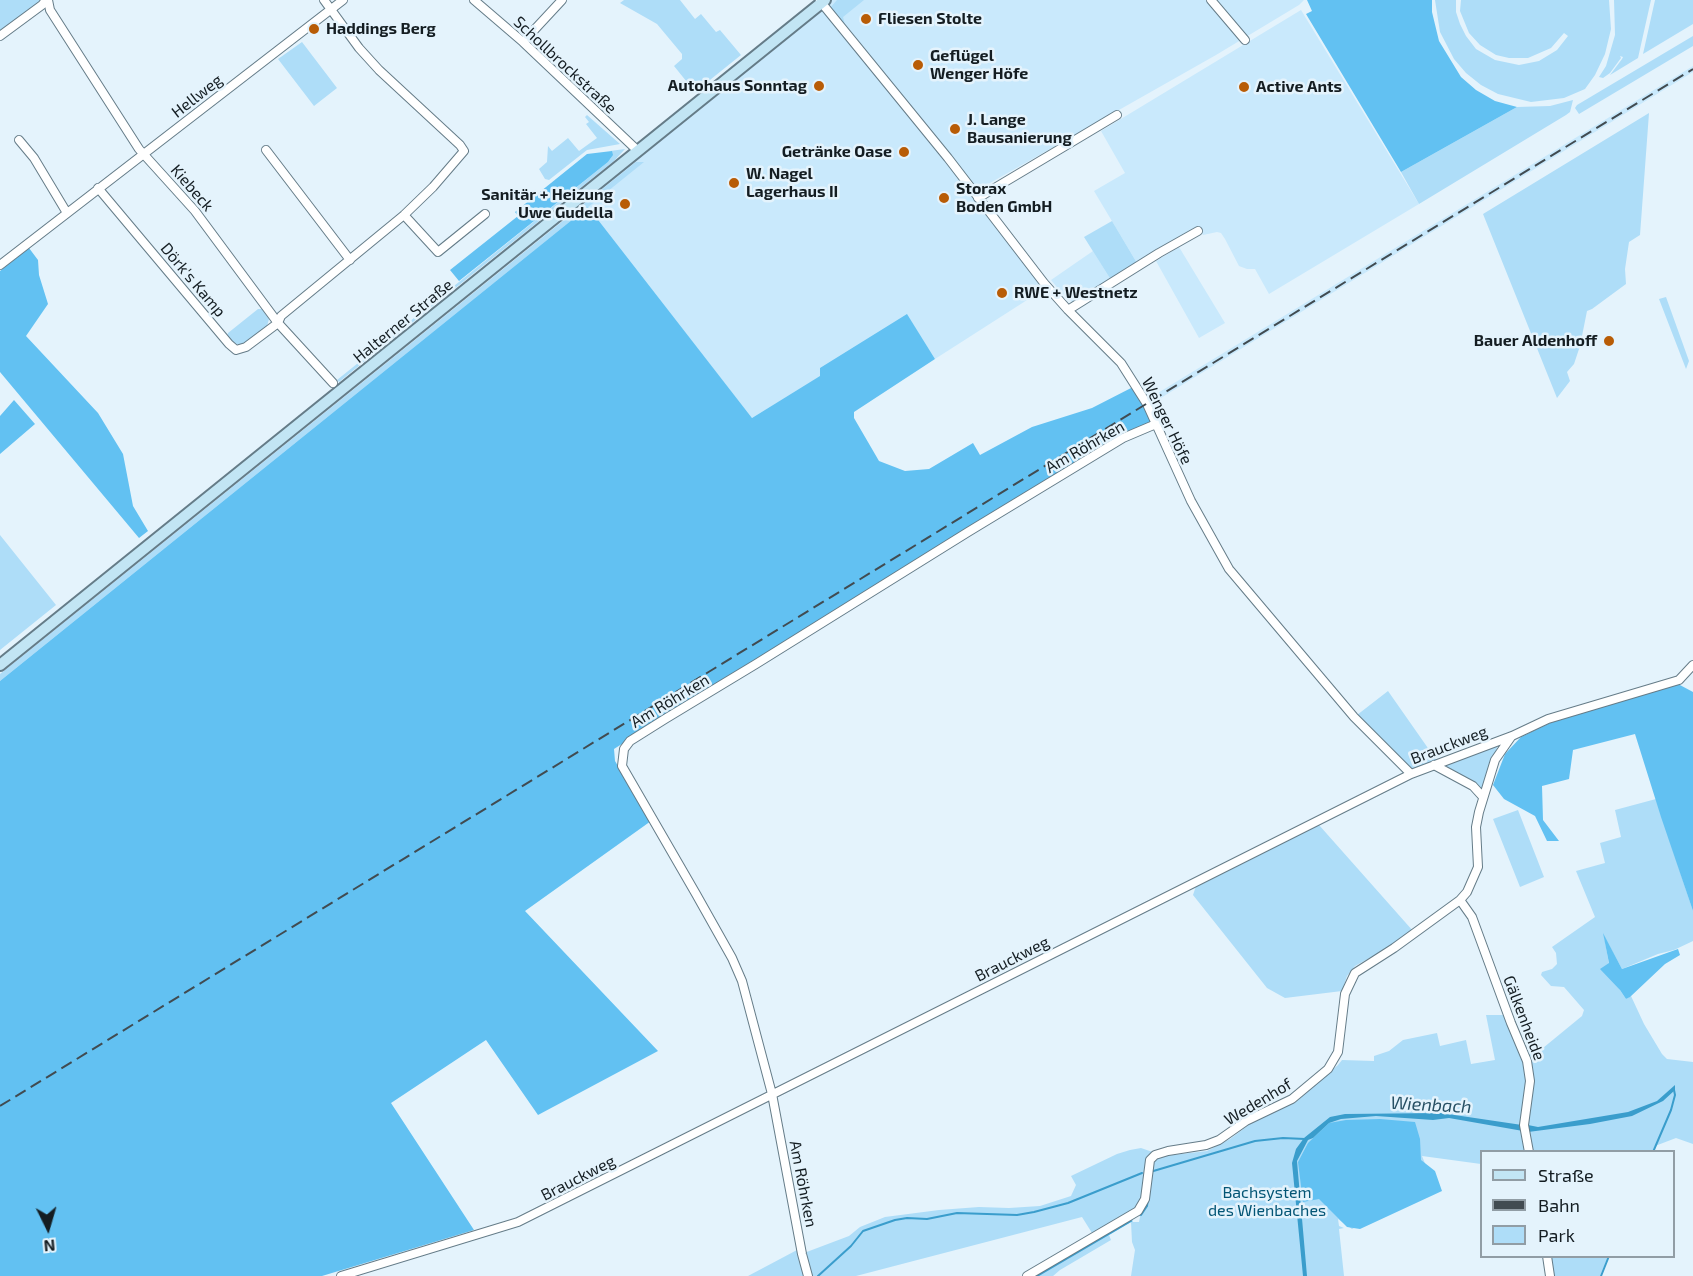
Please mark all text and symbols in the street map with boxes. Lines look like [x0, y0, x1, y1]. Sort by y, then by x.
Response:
place label: Fliesen Stolte [878, 9, 982, 29]
street label: Schollbrockstraße [509, 12, 621, 118]
marker: Fliesen Stolte [859, 12, 873, 26]
place label: Haddings Berg [326, 19, 436, 39]
marker: Haddings Berg [307, 22, 321, 36]
place label: Geflügel Wenger Höfe [930, 46, 1028, 84]
marker: Geflügel Wenger Höfe [911, 58, 925, 72]
street label: Hellweg [168, 70, 226, 122]
place label: Autohaus Sonntag [668, 76, 807, 96]
place label: Active Ants [1256, 77, 1342, 97]
marker: Autohaus Sonntag [812, 79, 826, 93]
marker: Active Ants [1237, 80, 1251, 94]
place label: J. Lange Bausanierung [967, 110, 1072, 148]
marker: J. Lange Bausanierung [948, 122, 962, 136]
place label: Getränke Oase [782, 142, 892, 162]
marker: Getränke Oase [897, 145, 911, 159]
street label: Kiebeck [166, 161, 218, 215]
place label: W. Nagel Lagerhaus II [746, 164, 838, 202]
marker: W. Nagel Lagerhaus II [727, 176, 741, 190]
place label: Storax Boden GmbH [956, 179, 1052, 217]
place label: Sanitär + Heizung Uwe Gudella [481, 185, 613, 223]
marker: Storax Boden GmbH [937, 191, 951, 205]
marker: Sanitär + Heizung Uwe Gudella [618, 197, 632, 211]
street label: Dörk's Kamp [156, 239, 230, 321]
street label: Halterner Straße [349, 275, 457, 367]
place label: RWE + Westnetz [1014, 283, 1138, 303]
marker: RWE + Westnetz [995, 286, 1009, 300]
place label: Bauer Aldenhoff [1474, 331, 1597, 351]
marker: Bauer Aldenhoff [1602, 334, 1616, 348]
street label: Wenger Höfe [1138, 374, 1196, 468]
street label: Am Röhrken [1042, 417, 1128, 477]
street label: Am Röhrken [627, 670, 713, 732]
street label: Brauckweg [1408, 722, 1490, 768]
street label: Brauckweg [972, 932, 1052, 986]
street label: Gälkenheide [1499, 973, 1549, 1063]
street label: Wedenhof [1221, 1074, 1295, 1130]
water label: Wienbach [1390, 1092, 1472, 1118]
street label: Am Röhrken [785, 1139, 821, 1229]
legend [1480, 1150, 1675, 1258]
street label: Brauckweg [538, 1151, 618, 1205]
text: Straße [1538, 1164, 1594, 1186]
park label: Bachsystem des Wienbaches [1208, 1183, 1326, 1221]
text: Bahn [1538, 1194, 1580, 1216]
north arrow [18, 1198, 78, 1258]
text: Park [1538, 1224, 1575, 1246]
text: N [43, 1236, 56, 1256]

